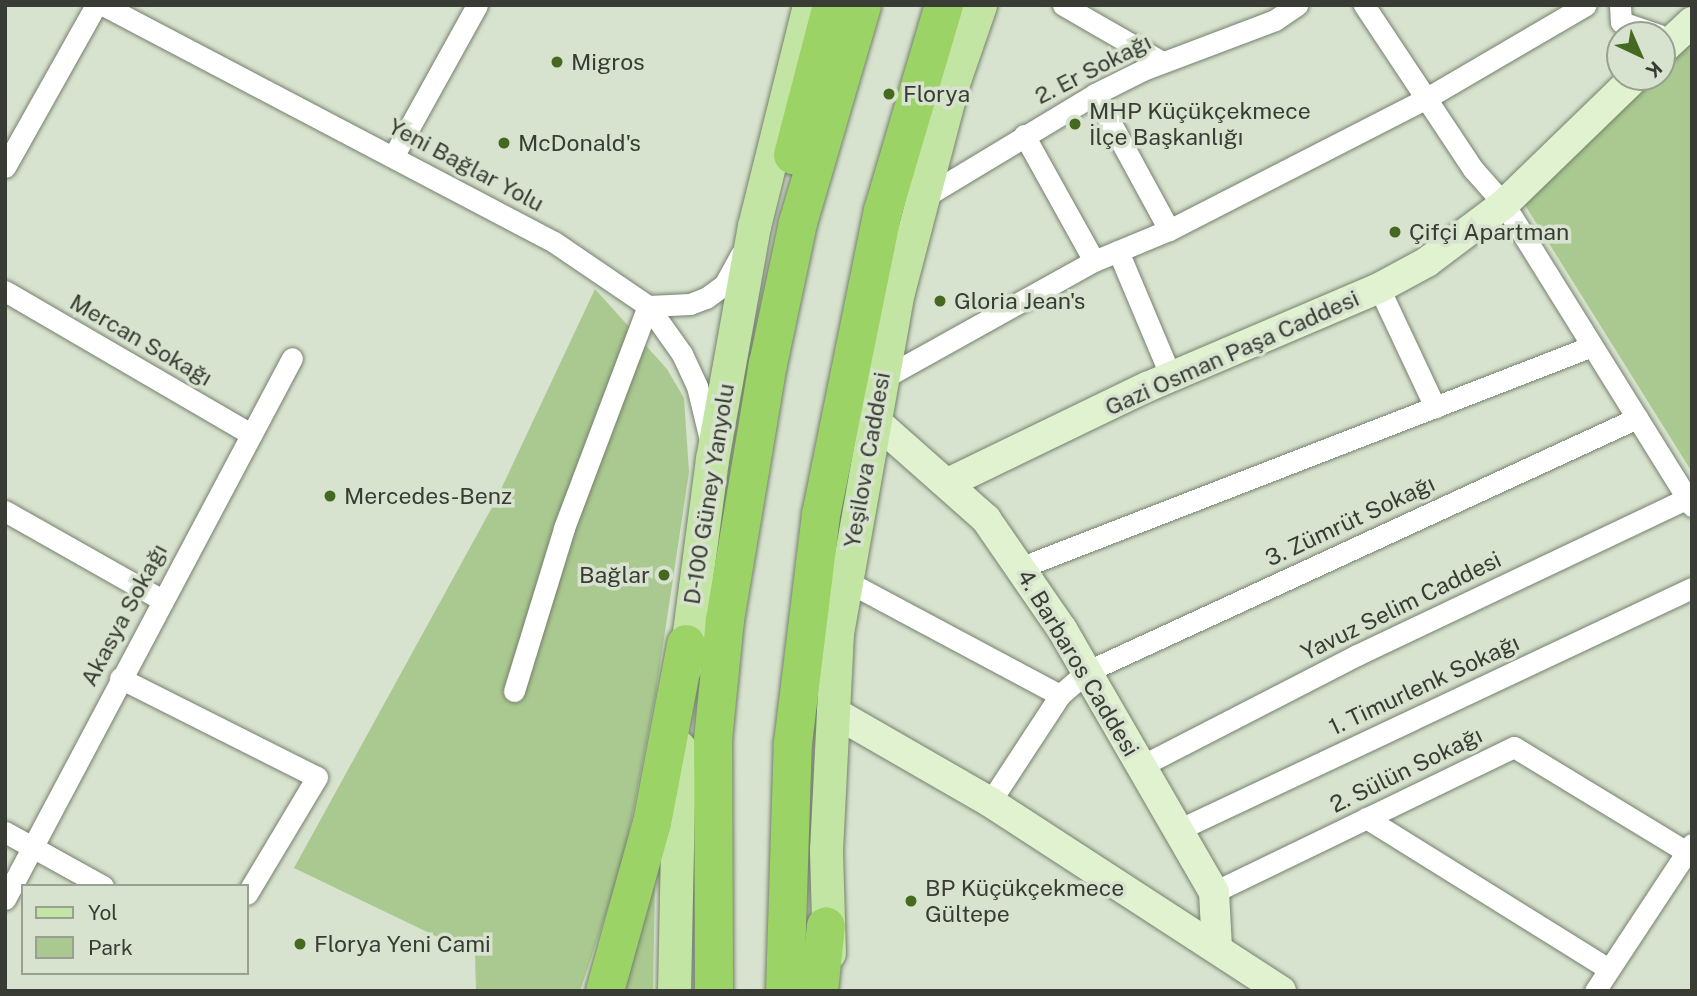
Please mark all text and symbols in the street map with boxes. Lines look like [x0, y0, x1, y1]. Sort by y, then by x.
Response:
north arrow [1606, 21, 1676, 91]
street label: 2. Er Sokağı [1030, 28, 1156, 110]
place label: Migros [571, 48, 645, 76]
marker: Migros [549, 54, 565, 70]
text: K [1642, 57, 1667, 82]
place label: Florya [903, 80, 970, 108]
marker: Florya [881, 86, 897, 102]
place label: MHP Küçükçekmece İlçe Başkanlığı [1089, 97, 1311, 151]
street label: Yeni Bağlar Yolu [384, 112, 548, 218]
marker: MHP Küçükçekmece İlçe Başkanlığı [1067, 116, 1083, 132]
place label: McDonald's [518, 129, 641, 157]
marker: McDonald's [496, 135, 512, 151]
place label: Çifçi Apartman [1409, 218, 1569, 246]
marker: Çifçi Apartman [1387, 224, 1403, 240]
street label: Gazi Osman Paşa Caddesi [1101, 284, 1363, 422]
place label: Gloria Jean's [954, 287, 1085, 315]
street label: Mercan Sokağı [65, 288, 217, 392]
marker: Gloria Jean's [932, 293, 948, 309]
street label: Yeşilova Caddesi [838, 370, 896, 550]
street label: D-100 Güney Yanyolu [678, 382, 740, 606]
street label: 3. Zümrüt Sokağı [1261, 470, 1439, 572]
place label: Mercedes-Benz [344, 482, 512, 510]
marker: Mercedes-Benz [322, 488, 338, 504]
street label: Akasya Sokağı [75, 539, 173, 691]
street label: Yavuz Selim Caddesi [1296, 546, 1506, 666]
place label: Bağlar [579, 561, 650, 589]
street label: 4. Barbaros Caddesi [1011, 564, 1145, 762]
marker: Bağlar [656, 567, 672, 583]
street label: 1. Timurlenk Sokağı [1324, 629, 1524, 741]
street label: 2. Sülün Sokağı [1325, 721, 1487, 819]
place label: BP Küçükçekmece Gültepe [925, 874, 1124, 928]
legend [21, 884, 248, 975]
marker: BP Küçükçekmece Gültepe [903, 893, 919, 909]
text: Yol [88, 900, 118, 925]
place label: Florya Yeni Cami [314, 930, 491, 958]
text: Park [88, 935, 133, 960]
marker: Florya Yeni Cami [292, 936, 308, 952]

